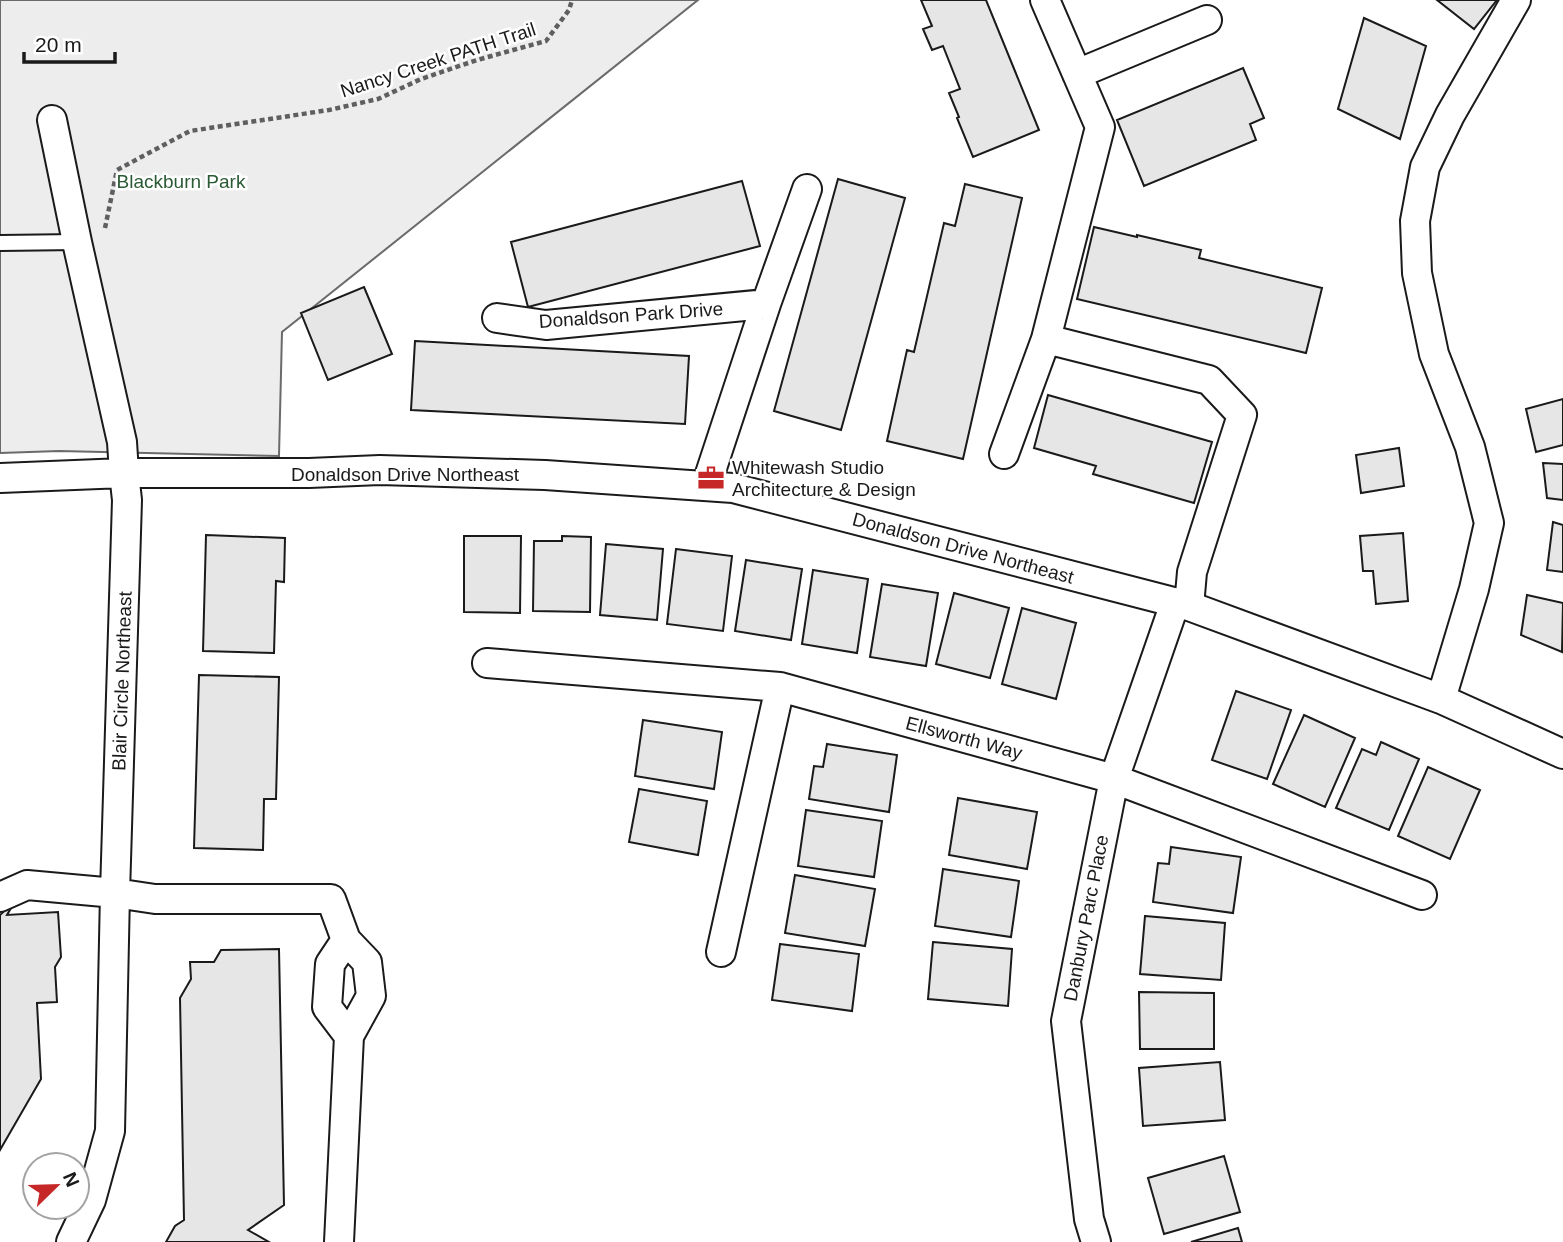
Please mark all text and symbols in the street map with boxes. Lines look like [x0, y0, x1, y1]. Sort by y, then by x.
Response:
street label: Nancy Creek PATH Trail [338, 18, 538, 102]
scale bar [24, 21, 116, 65]
text: 20 m [35, 33, 82, 56]
park label: Blackburn Park [117, 171, 246, 192]
street label: Donaldson Park Drive [538, 298, 724, 332]
place label: Whitewash Studio Architecture & Design [732, 457, 916, 500]
office icon: Whitewash Studio Architecture & Design [696, 463, 726, 493]
street label: Donaldson Drive Northeast [291, 464, 520, 485]
street label: Donaldson Drive Northeast [850, 508, 1077, 588]
street label: Blair Circle Northeast [108, 590, 136, 771]
street label: Ellsworth Way [903, 712, 1025, 764]
street label: Danbury Parc Place [1060, 833, 1112, 1003]
north arrow [21, 1151, 91, 1221]
text: N [59, 1169, 84, 1190]

